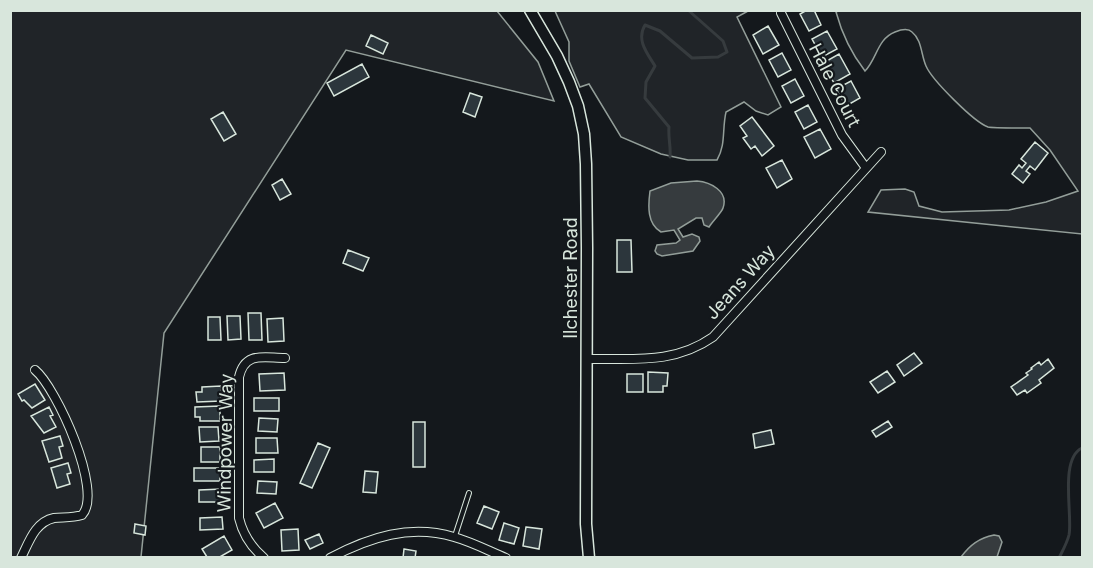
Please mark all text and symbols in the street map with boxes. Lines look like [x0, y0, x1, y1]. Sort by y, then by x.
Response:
street label: Hale Court [805, 40, 865, 130]
street label: Ilchester Road [560, 217, 581, 339]
street label: Jeans Way [701, 240, 779, 324]
street label: Windpower Way [213, 373, 237, 513]

